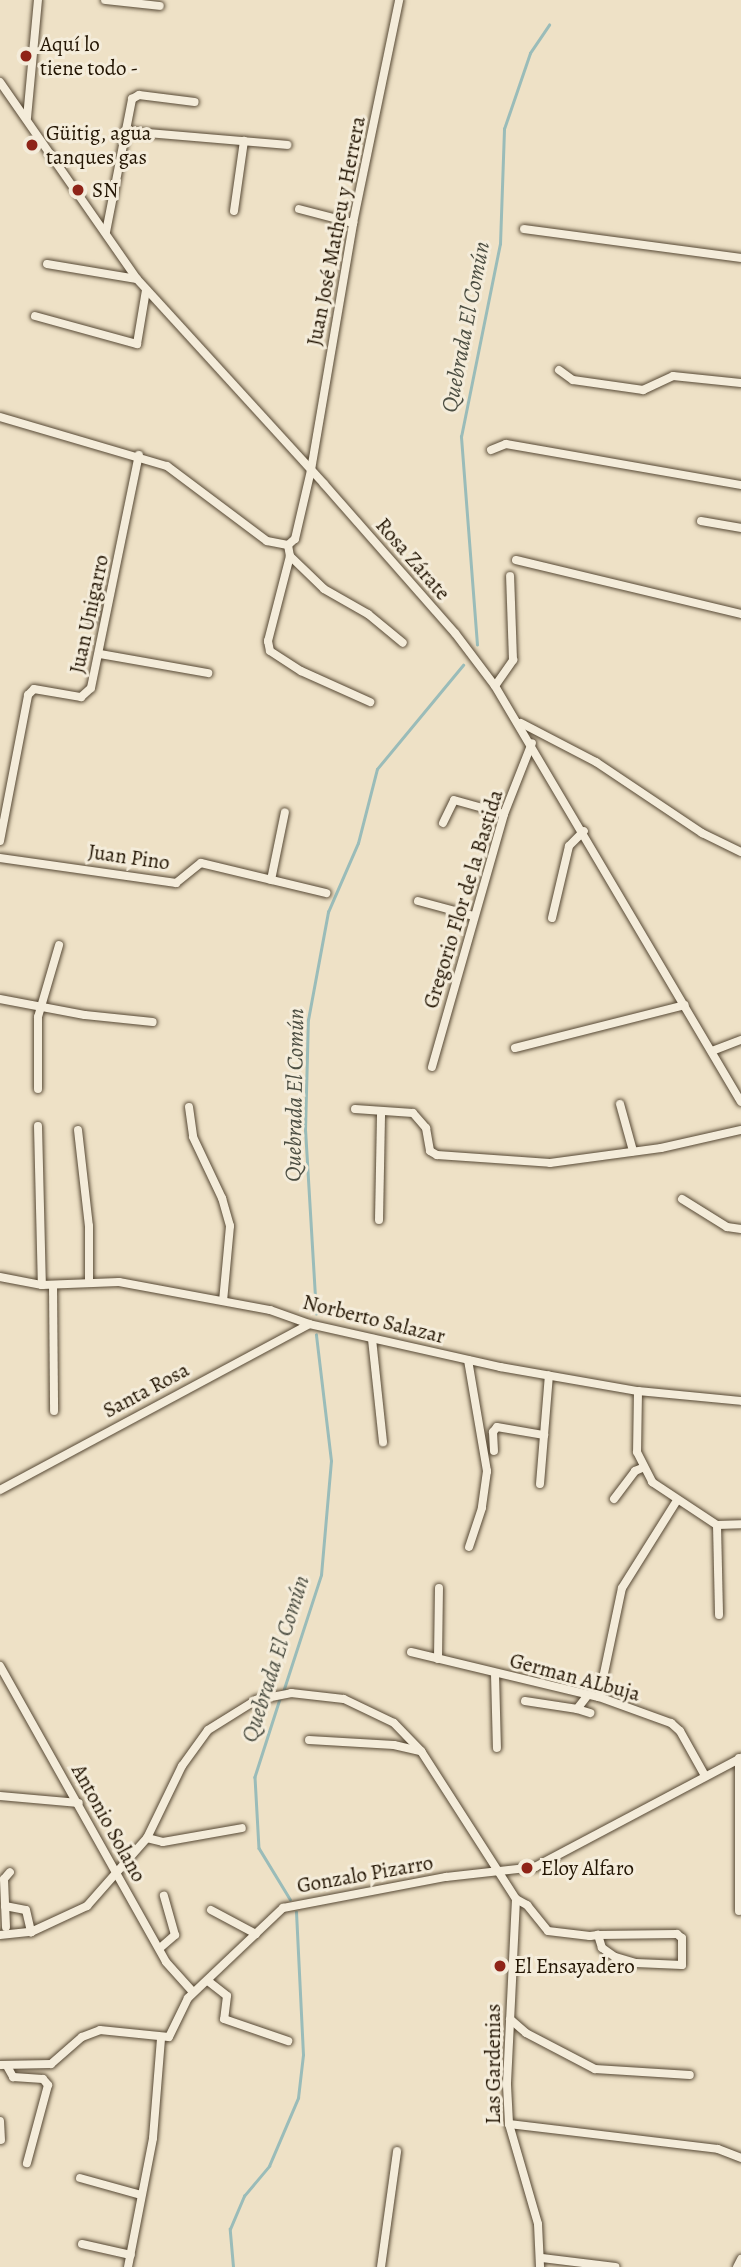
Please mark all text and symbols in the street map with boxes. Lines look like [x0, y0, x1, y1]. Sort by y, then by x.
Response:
place label: Aquí lo tiene todo - [40, 31, 139, 81]
marker: Aquí lo tiene todo - [18, 48, 34, 64]
street label: Juan José Matheu y Herrera [301, 114, 371, 348]
place label: Güitig, agua tanques gas [46, 120, 152, 170]
marker: Güitig, agua tanques gas [24, 137, 40, 153]
place label: SN [92, 177, 118, 203]
marker: SN [70, 182, 86, 198]
water label: Quebrada El Común [436, 239, 496, 415]
street label: Rosa Zárate [370, 513, 456, 605]
street label: Juan Unigarro [64, 552, 114, 676]
street label: Gregorio Flor de la Bastida [418, 787, 508, 1011]
street label: Juan Pino [86, 839, 172, 875]
water label: Quebrada El Común [280, 1008, 310, 1182]
street label: Norberto Salazar [300, 1289, 448, 1349]
street label: Santa Rosa [99, 1357, 193, 1423]
water label: Quebrada El Común [236, 1572, 316, 1746]
street label: German ALbuja [507, 1647, 643, 1707]
street label: Antonio Solano [66, 1760, 152, 1886]
street label: Gonzalo Pizarro [295, 1850, 435, 1898]
place label: Eloy Alfaro [541, 1855, 634, 1881]
marker: Eloy Alfaro [519, 1860, 535, 1876]
place label: El Ensayadero [514, 1953, 635, 1979]
marker: El Ensayadero [492, 1958, 508, 1974]
street label: Las Gardenias [480, 2004, 506, 2124]

